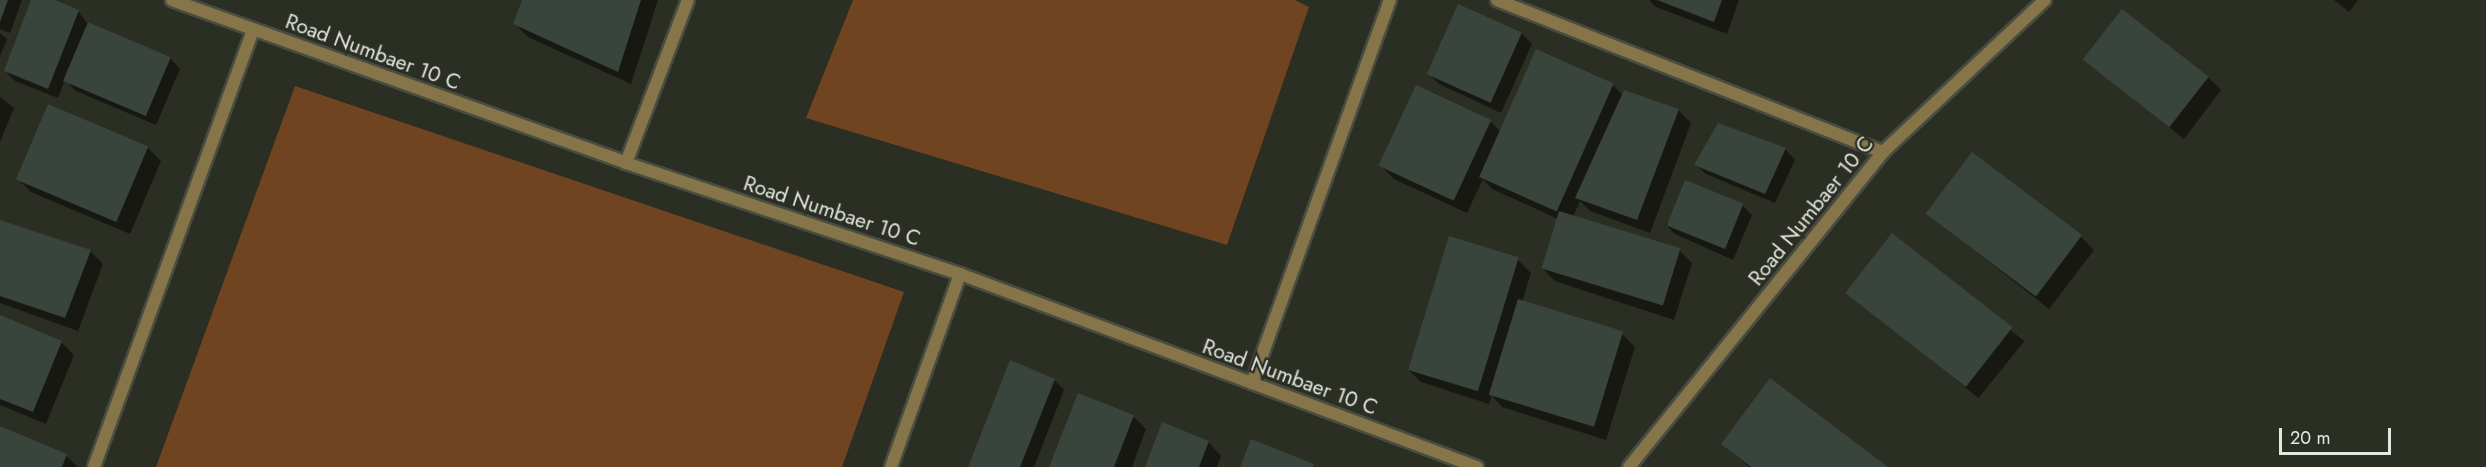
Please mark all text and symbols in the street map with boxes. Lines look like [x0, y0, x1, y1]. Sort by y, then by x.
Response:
street label: Road Numbaer 10 C [282, 9, 464, 95]
street label: Road Numbaer 10 C [1743, 131, 1879, 291]
street label: Road Numbaer 10 C [740, 171, 924, 251]
street label: Road Numbaer 10 C [1199, 334, 1381, 420]
scale bar [2282, 416, 2394, 454]
text: 20 m [2290, 425, 2330, 451]

